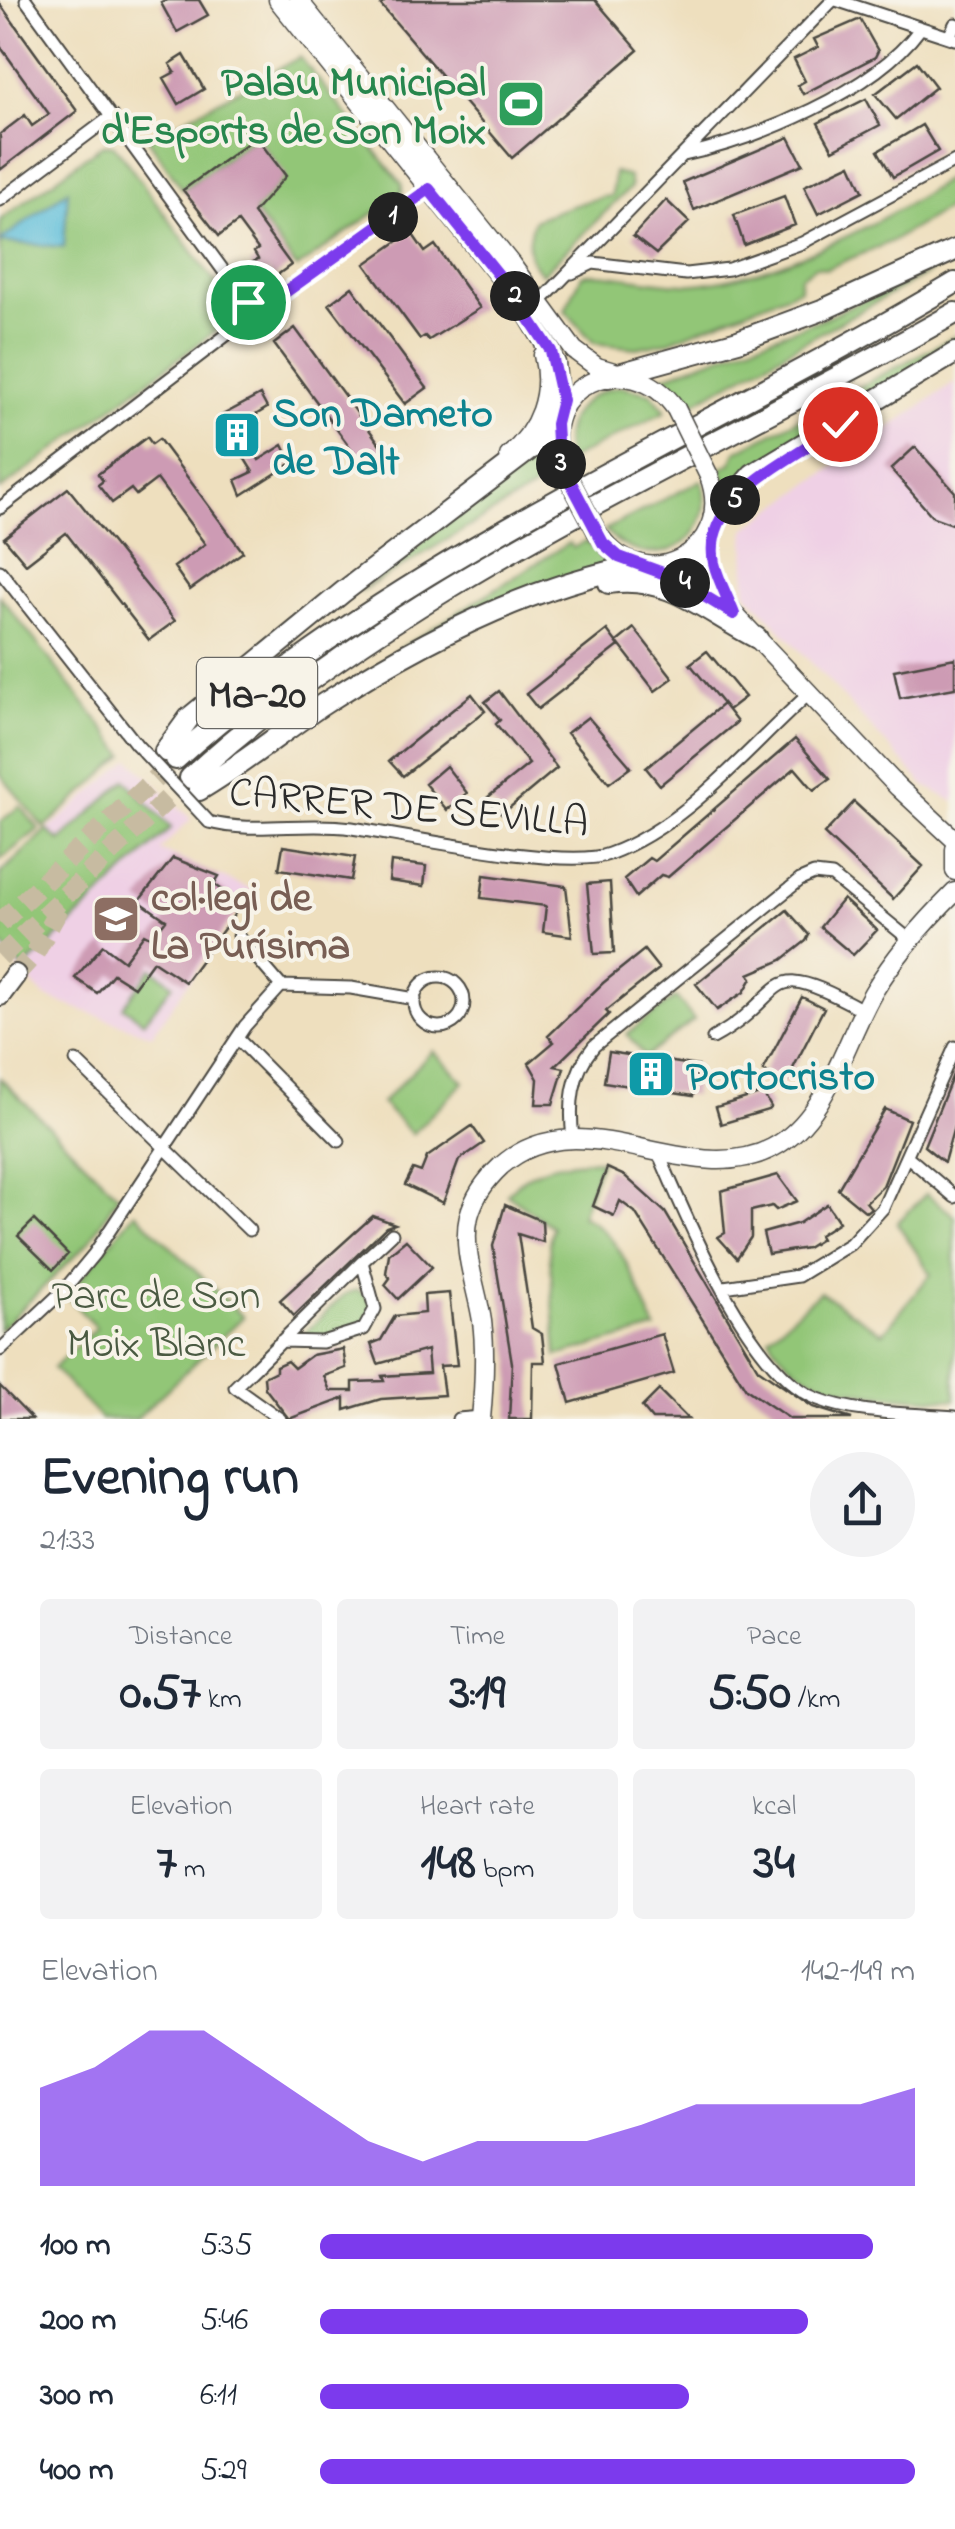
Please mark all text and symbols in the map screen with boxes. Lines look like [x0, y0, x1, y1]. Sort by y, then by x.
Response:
place label: Palau Municipal d'Esports de Son Moix [101, 54, 486, 163]
sports icon: Palau Municipal d'Esports de Son Moix [495, 78, 547, 130]
pin: 1 [368, 192, 418, 242]
text: 1 [389, 196, 397, 237]
pin [206, 260, 291, 345]
pin: 2 [490, 271, 540, 321]
icon: arrive [221, 275, 276, 330]
text: 2 [508, 275, 522, 316]
pin [798, 382, 883, 467]
place label: Son Dameto de Dalt [272, 385, 493, 494]
icon: check [813, 397, 868, 452]
building icon: Son Dameto de Dalt [211, 409, 263, 461]
pin: 3 [536, 439, 586, 489]
text: 3 [555, 443, 567, 484]
pin: 5 [710, 475, 760, 525]
text: 5 [727, 479, 743, 520]
pin: 4 [660, 558, 710, 608]
text: 4 [679, 562, 691, 603]
road number: Ma-20 [197, 658, 317, 728]
street label: CARRER DE SEVILLA [226, 763, 591, 856]
place label: col·legi de La Purísima [151, 869, 350, 978]
school or university icon: col·legi de La Purísima [90, 893, 142, 945]
building icon: Portocristo [625, 1048, 677, 1100]
place label: Portocristo [686, 1048, 875, 1109]
park label: Parc de Son Moix Blanc [51, 1267, 261, 1376]
text: Evening run [40, 1440, 299, 1520]
button: share [810, 1452, 915, 1557]
text: 21:33 [40, 1518, 95, 1565]
text: Distance [129, 1617, 232, 1658]
text: Time [450, 1617, 505, 1658]
text: Pace [747, 1617, 801, 1658]
text: 0.57 [120, 1658, 201, 1731]
text: 3:19 [450, 1658, 505, 1731]
text: 5:50 [708, 1658, 791, 1731]
text: km [201, 1680, 242, 1721]
text: /km [791, 1680, 841, 1721]
text: Elevation [129, 1787, 232, 1828]
text: Heart rate [420, 1787, 535, 1828]
text: kcal [752, 1787, 796, 1828]
text: 7 [156, 1828, 177, 1901]
text: 148 [420, 1828, 476, 1901]
text: 34 [754, 1828, 795, 1901]
text: m [177, 1850, 206, 1891]
text: bpm [476, 1850, 534, 1891]
text: Elevation [40, 1949, 158, 1996]
text: 142–149 m [801, 1949, 915, 1996]
text: 100 m [40, 2223, 111, 2270]
text: 5:35 [200, 2223, 253, 2270]
text: 200 m [40, 2298, 116, 2345]
text: 5:46 [200, 2298, 248, 2345]
text: 300 m [40, 2373, 114, 2420]
text: 6:11 [200, 2373, 237, 2420]
text: 400 m [40, 2448, 114, 2495]
text: 5:29 [200, 2448, 247, 2495]

